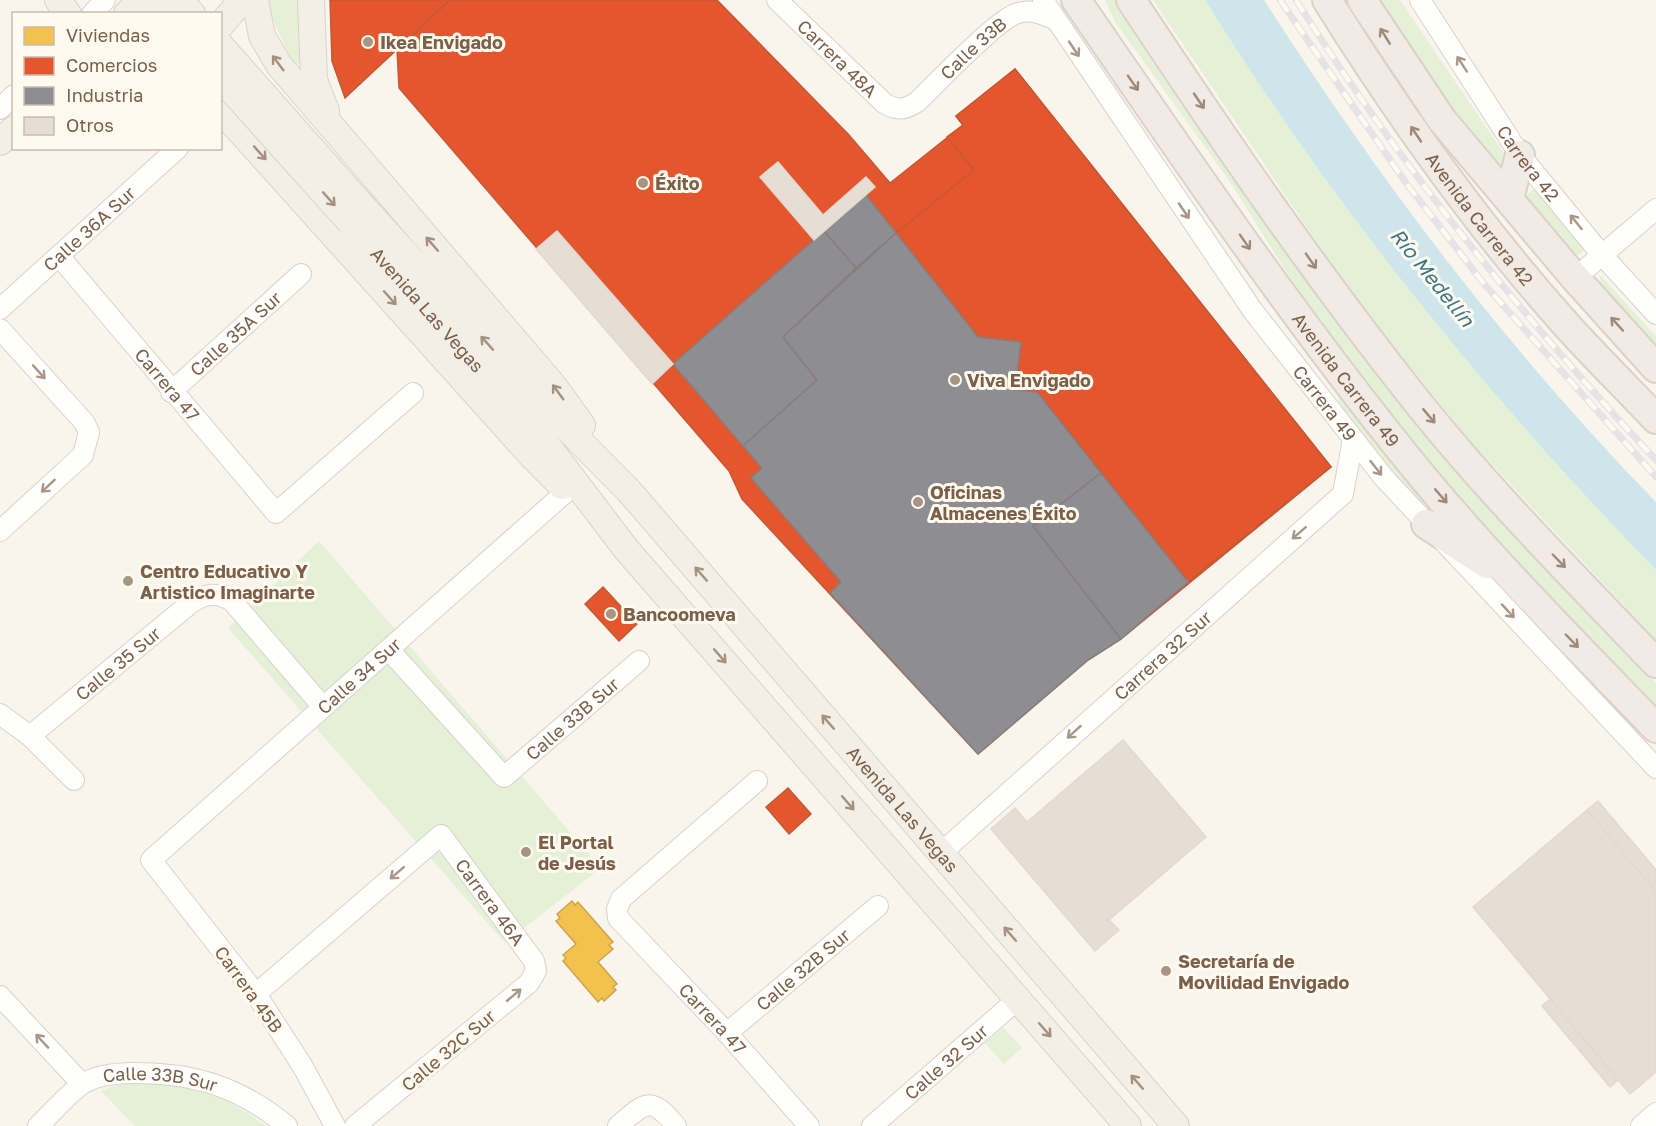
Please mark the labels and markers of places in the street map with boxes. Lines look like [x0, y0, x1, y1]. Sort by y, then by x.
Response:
place label: Ikea Envigado [380, 31, 503, 53]
marker: Ikea Envigado [361, 35, 375, 49]
place label: Éxito [655, 172, 700, 194]
marker: Éxito [636, 176, 650, 190]
place label: Viva Envigado [967, 369, 1091, 391]
marker: Viva Envigado [948, 373, 962, 387]
place label: Oficinas Almacenes Éxito [930, 481, 1077, 524]
marker: Oficinas Almacenes Éxito [911, 495, 925, 509]
place label: Centro Educativo Y Artistico Imaginarte [140, 560, 315, 603]
marker: Centro Educativo Y Artistico Imaginarte [121, 574, 135, 588]
place label: Bancoomeva [623, 603, 736, 625]
marker: Bancoomeva [604, 607, 618, 621]
place label: El Portal de Jesús [538, 831, 616, 874]
marker: El Portal de Jesús [519, 845, 533, 859]
place label: Secretaría de Movilidad Envigado [1178, 950, 1349, 993]
marker: Secretaría de Movilidad Envigado [1159, 964, 1173, 978]

